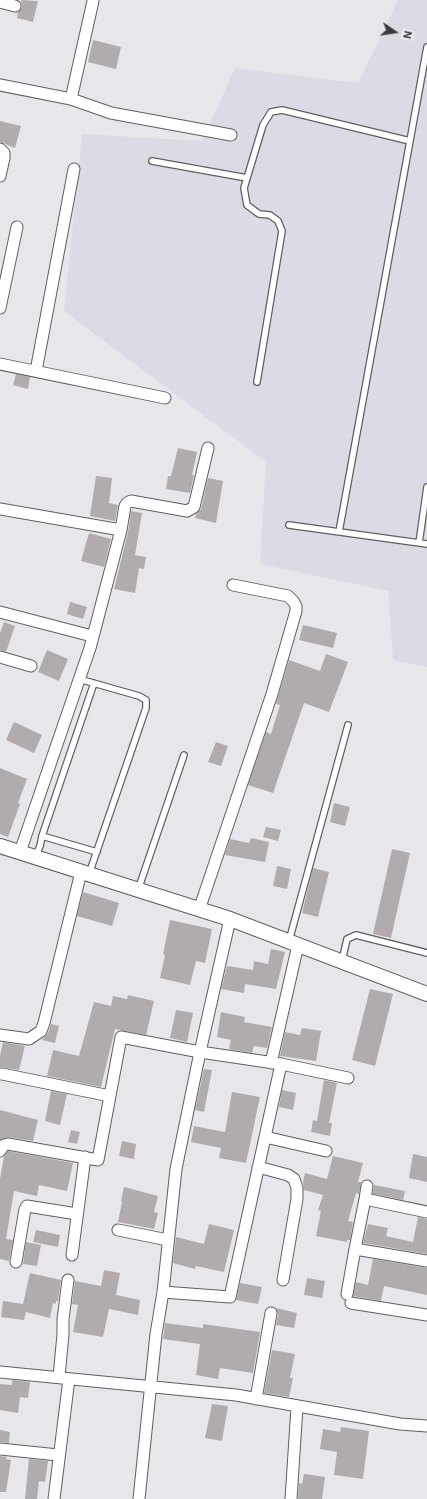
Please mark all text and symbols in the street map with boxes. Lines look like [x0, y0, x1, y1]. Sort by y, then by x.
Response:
north arrow [375, 12, 415, 52]
text: N [400, 30, 414, 40]

